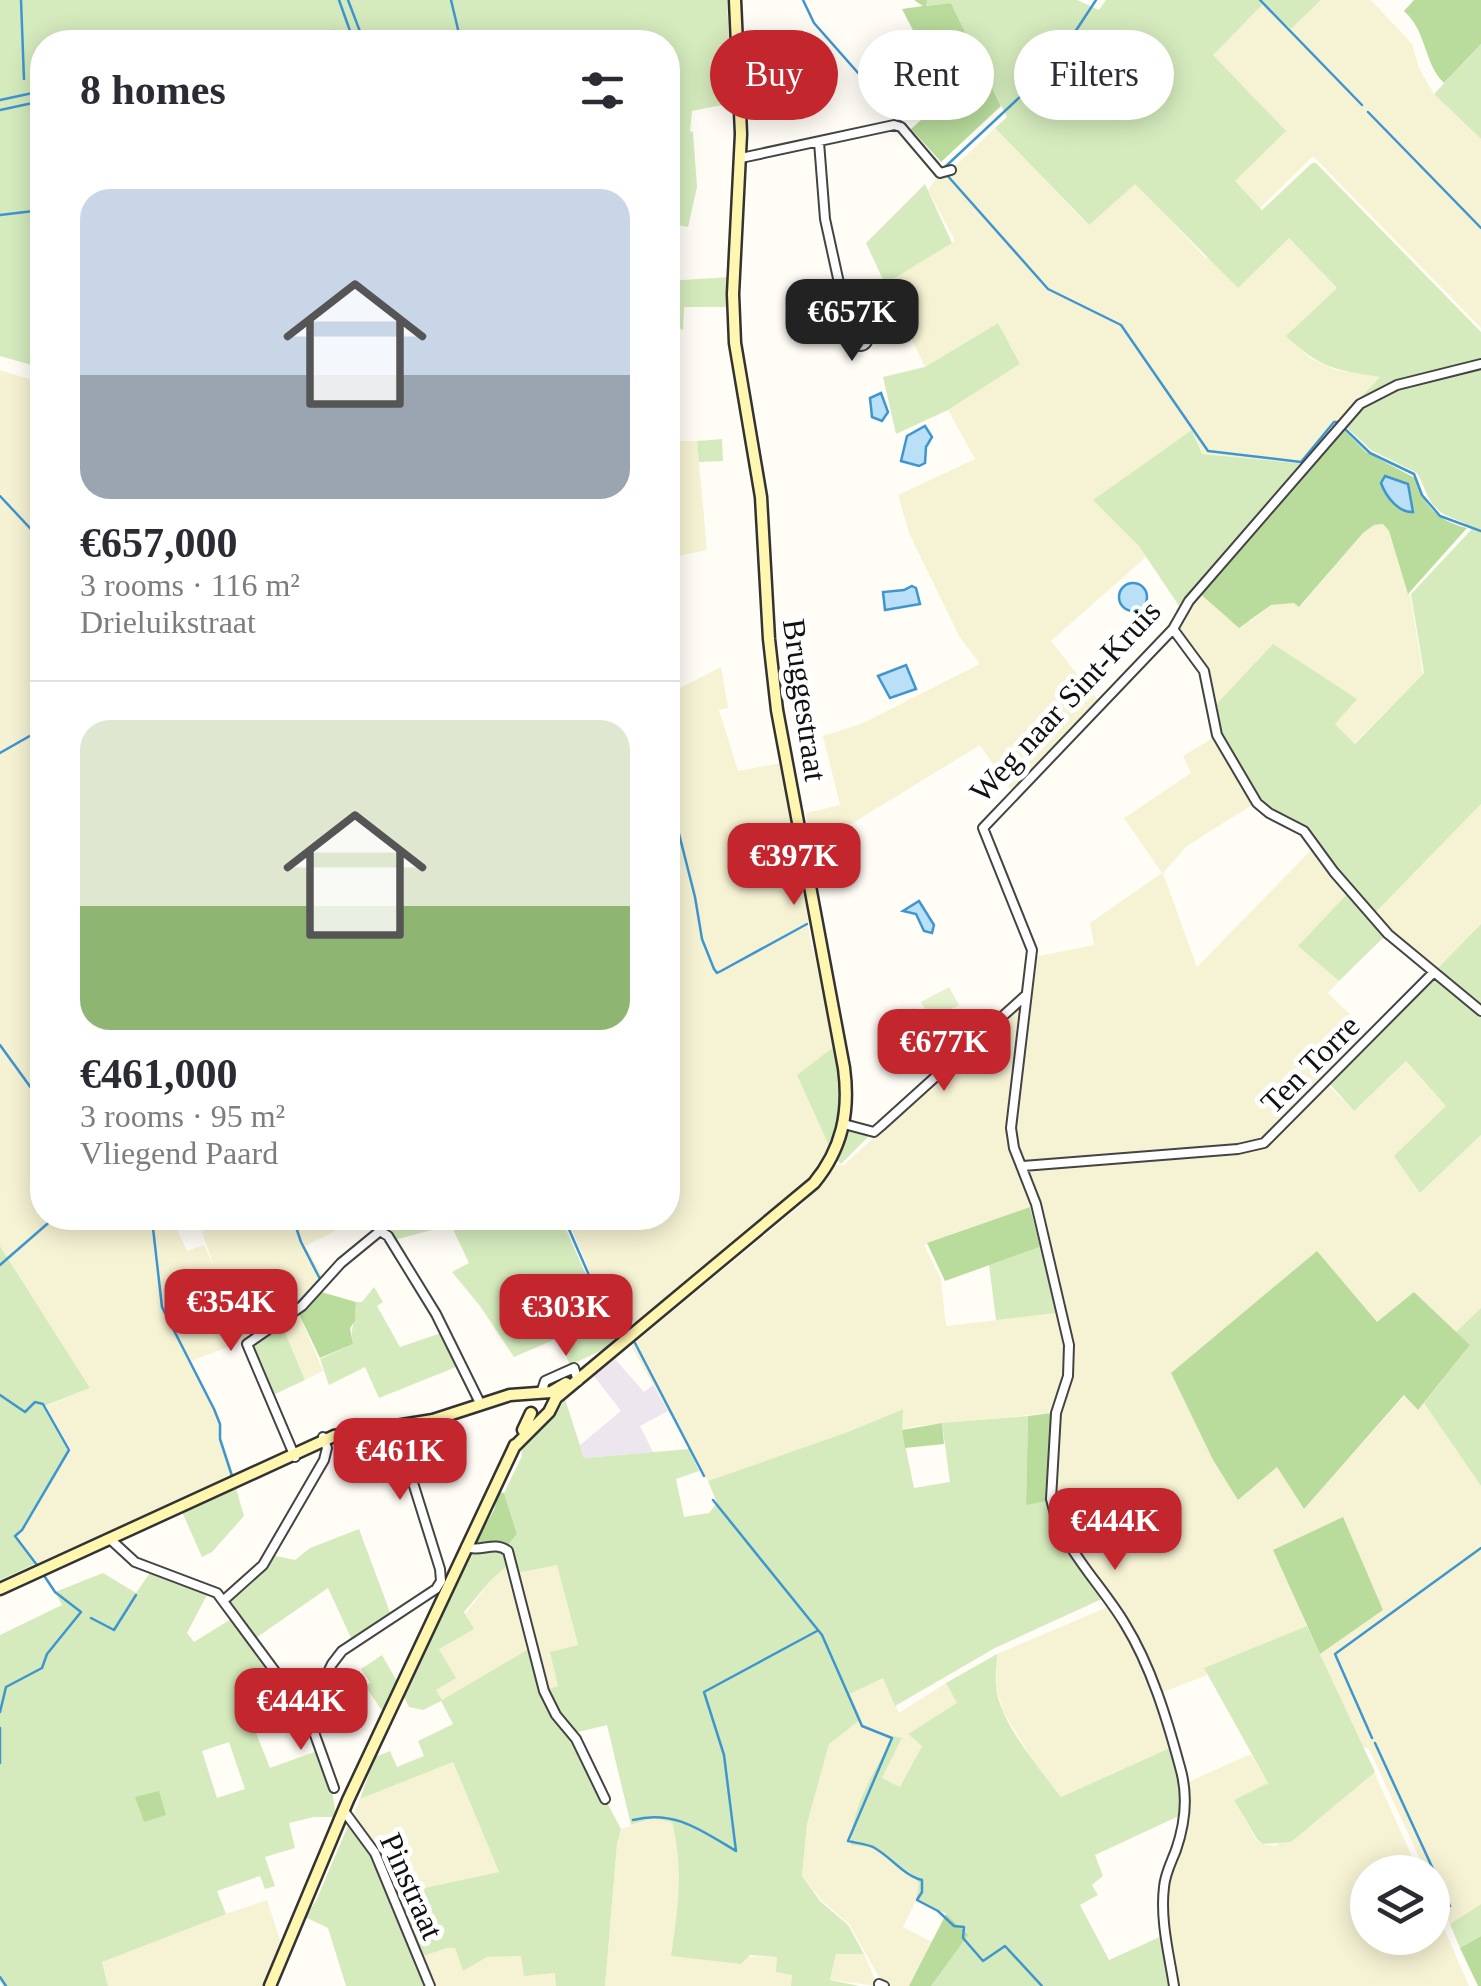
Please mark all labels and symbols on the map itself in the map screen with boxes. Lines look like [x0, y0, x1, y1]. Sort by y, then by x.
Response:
pin: €657K [782, 279, 922, 364]
street label: Weg naar Sint-Kruis [962, 593, 1168, 809]
street label: Bruggestraat [776, 617, 834, 784]
pin: €397K [724, 823, 864, 908]
street label: Ten Torre [1254, 1008, 1366, 1120]
pin: €677K [874, 1009, 1014, 1094]
pin: €354K [161, 1269, 301, 1354]
pin: €303K [496, 1274, 636, 1359]
pin: €461K [330, 1418, 470, 1503]
pin: €444K [1045, 1488, 1185, 1573]
pin: €444K [231, 1668, 371, 1753]
street label: Pinstraat [373, 1828, 451, 1945]

